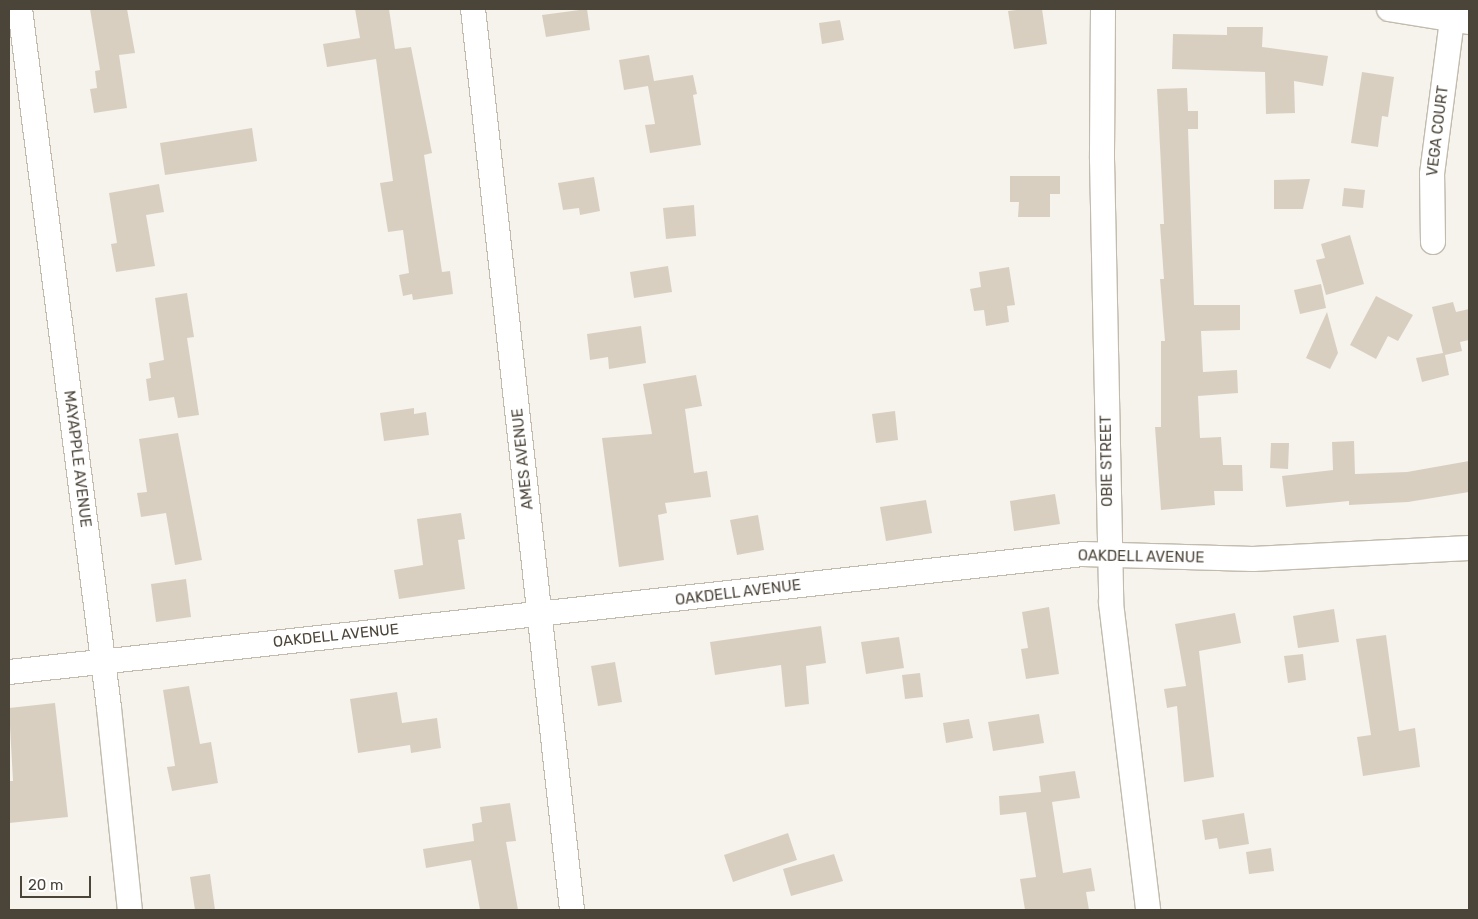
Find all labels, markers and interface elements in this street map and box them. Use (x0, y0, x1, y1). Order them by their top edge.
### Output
street label: VEGA COURT (1423, 84, 1453, 178)
street label: MAYAPPLE AVENUE (60, 389, 94, 529)
street label: AMES AVENUE (509, 407, 537, 511)
street label: OBIE STREET (1097, 415, 1117, 507)
street label: OAKDELL AVENUE (1077, 547, 1205, 567)
street label: OAKDELL AVENUE (674, 576, 802, 610)
street label: OAKDELL AVENUE (272, 620, 400, 652)
scale bar (22, 866, 94, 898)
text: 20 m (28, 876, 63, 894)

